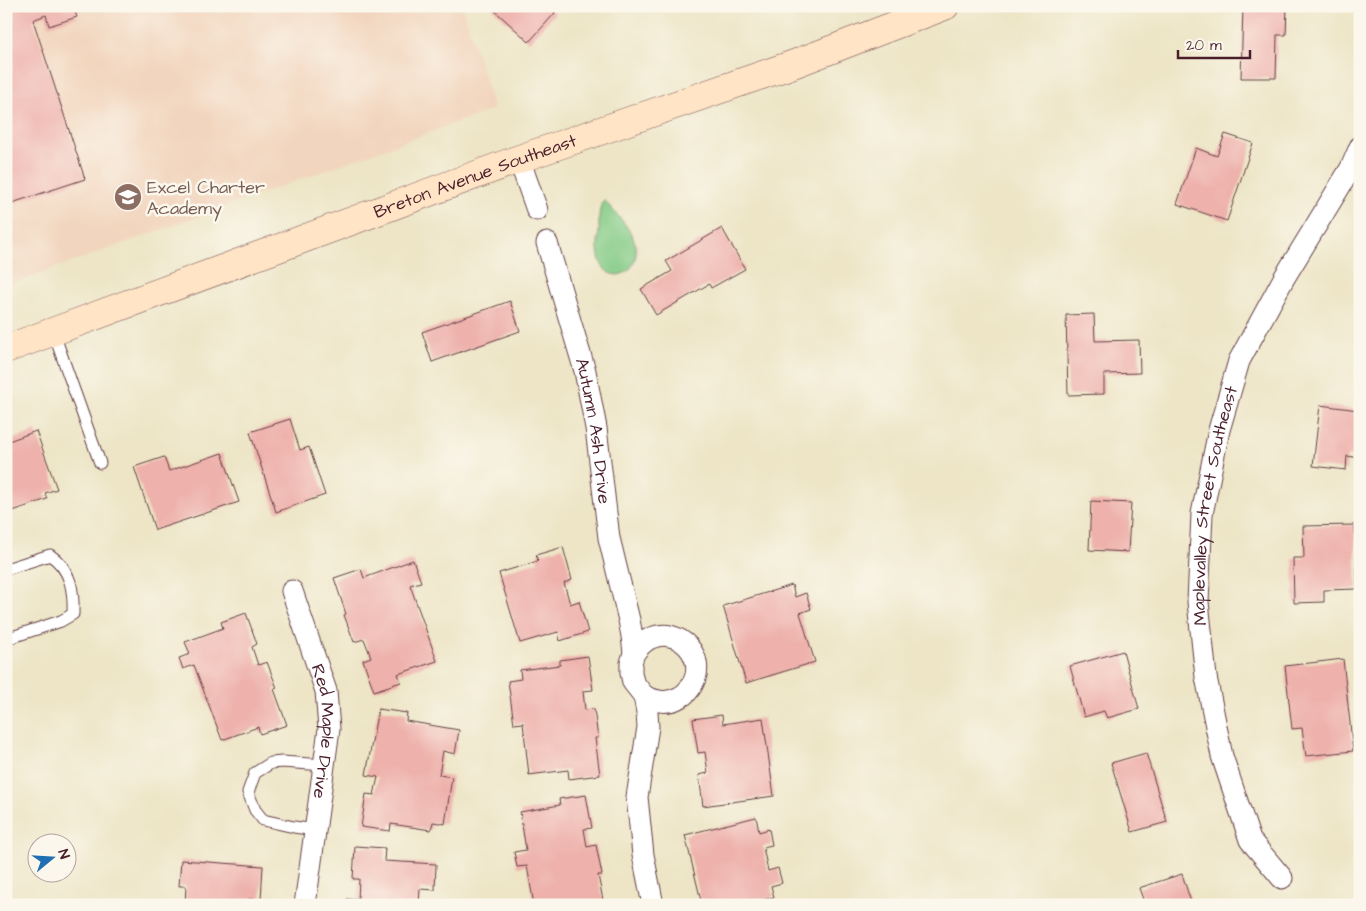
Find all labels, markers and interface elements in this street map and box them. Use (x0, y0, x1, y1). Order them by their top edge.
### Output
scale bar (1178, 28, 1251, 60)
text: 20 m (1186, 35, 1222, 56)
street label: Breton Avenue Southeast (370, 127, 580, 224)
place label: Excel Charter Academy (147, 175, 265, 222)
school or university icon: Excel Charter Academy (113, 182, 143, 212)
street label: Autumn Ash Drive (569, 355, 617, 505)
street label: Maplevalley Street Southeast (1186, 382, 1244, 627)
street label: Red Maple Drive (305, 661, 342, 801)
north arrow (28, 834, 78, 884)
text: N (53, 847, 74, 862)

